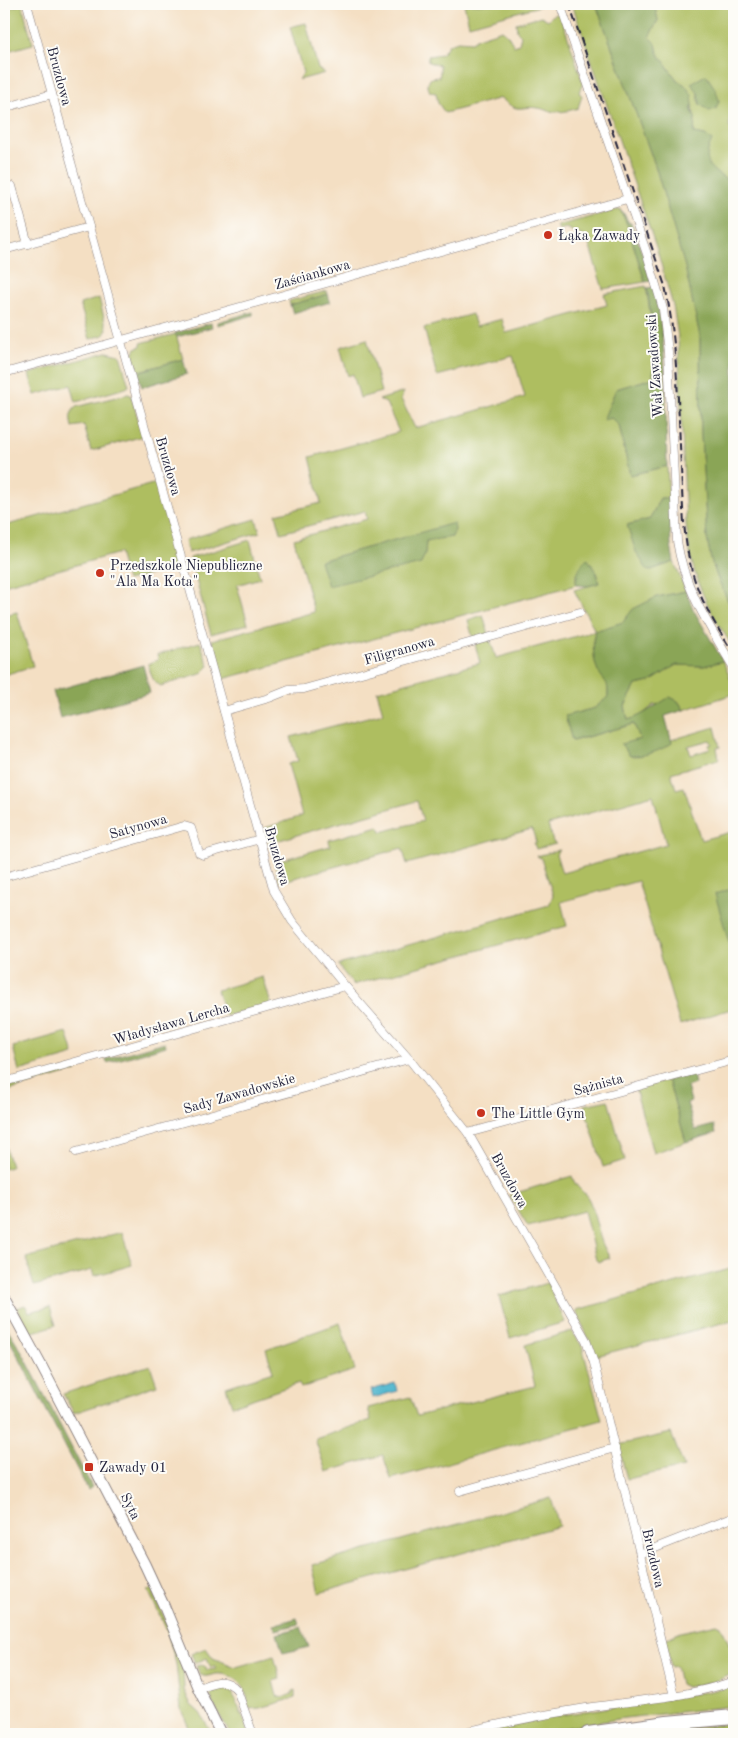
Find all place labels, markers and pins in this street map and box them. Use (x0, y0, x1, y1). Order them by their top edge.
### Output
marker: Łąka Zawady (542, 229, 554, 241)
place label: Łąka Zawady (558, 229, 641, 243)
place label: Przedszkole Niepubliczne "Ala Ma Kota" (110, 559, 263, 589)
marker: Przedszkole Niepubliczne "Ala Ma Kota" (94, 567, 106, 579)
marker: The Little Gym (475, 1107, 487, 1119)
place label: The Little Gym (491, 1107, 585, 1121)
marker: Zawady 01 (83, 1461, 95, 1473)
place label: Zawady 01 (99, 1461, 167, 1475)

